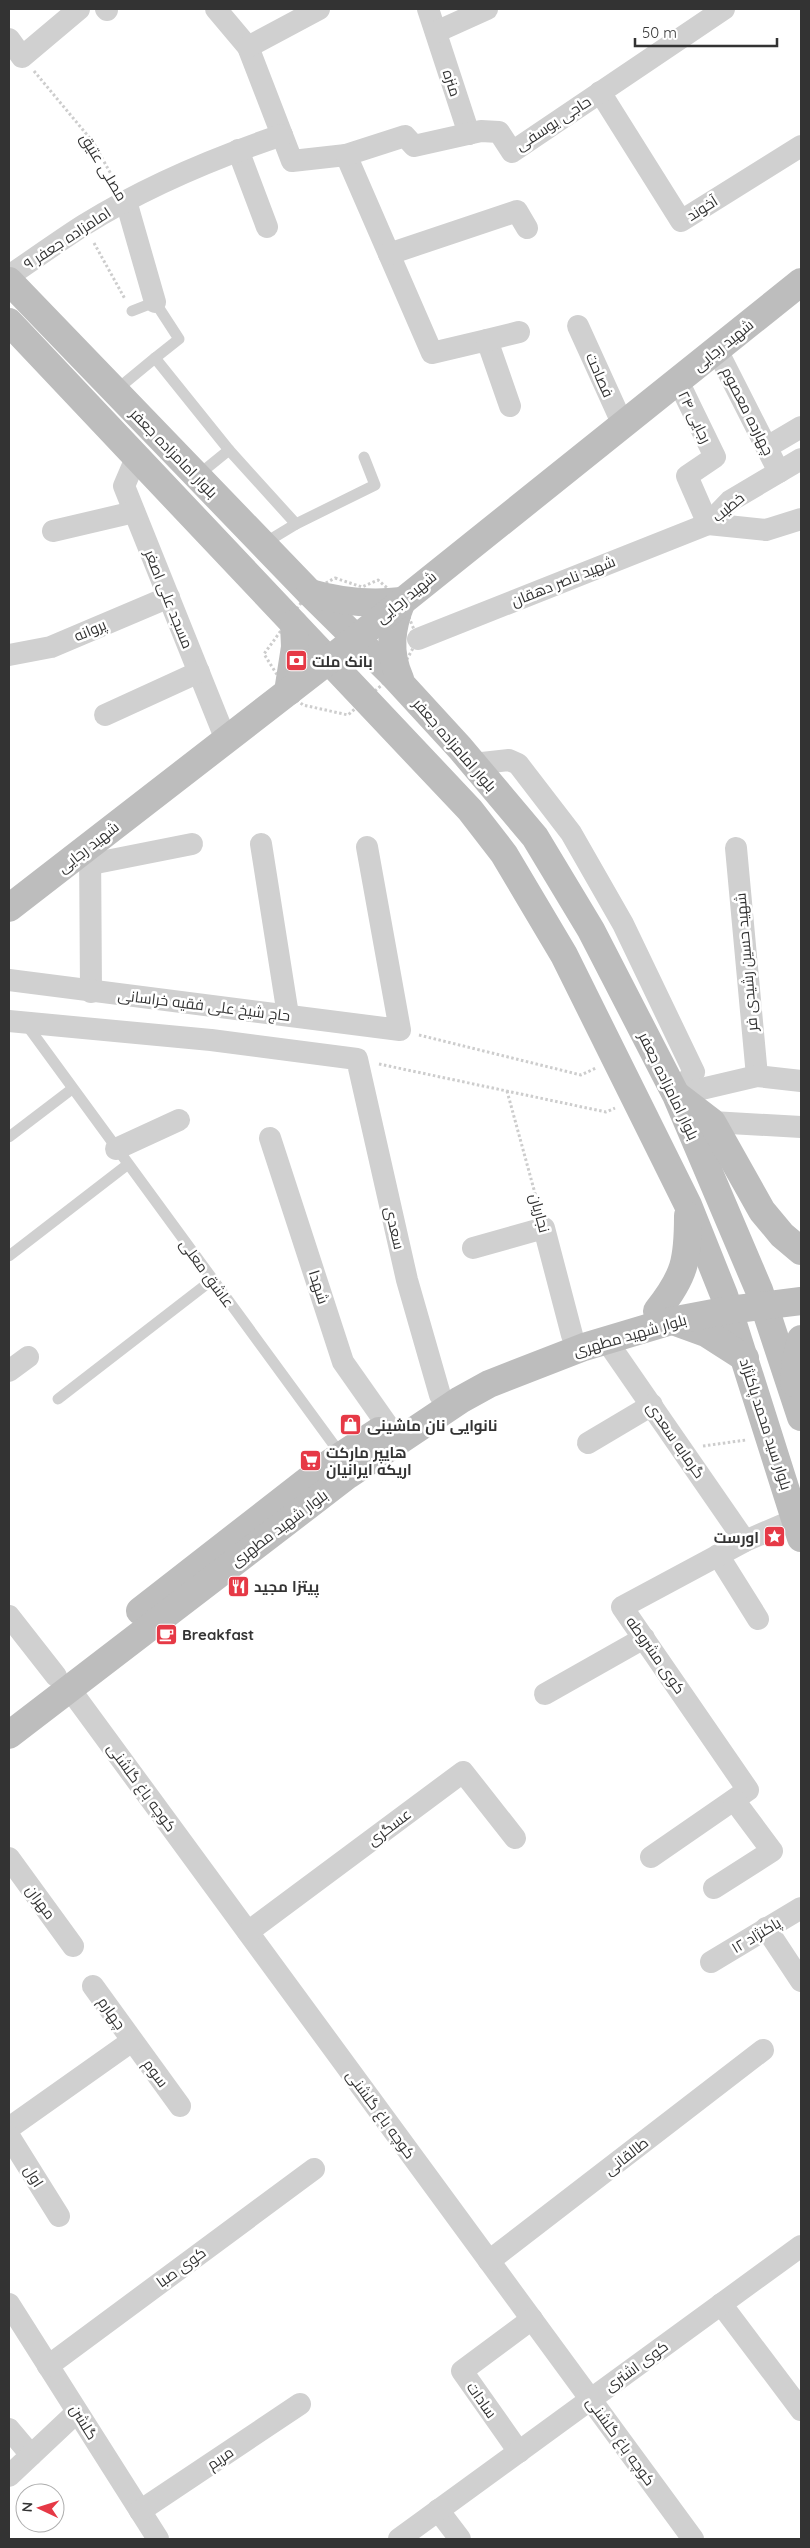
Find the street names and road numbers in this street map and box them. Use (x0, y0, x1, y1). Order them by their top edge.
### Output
street label: منزه (439, 67, 465, 99)
street label: حاجی یوسفی (512, 92, 595, 155)
street label: مصلی عتیق (76, 130, 132, 205)
street label: آخوند (683, 191, 721, 225)
street label: امامزاده جعفر ۹ (20, 203, 114, 273)
street label: شهید رجایی (689, 315, 758, 376)
street label: فصاحت (582, 350, 618, 400)
street label: چهارده معصوم (717, 364, 778, 459)
street label: رجایی ۲۴ (673, 388, 716, 447)
street label: بلوار امامزاده جعفر (126, 403, 222, 502)
street label: خطیب (708, 488, 748, 526)
street label: مسجد علی اصغر (139, 546, 197, 652)
street label: شهید ناصر دهقان (508, 551, 618, 611)
street label: شهید رجایی (372, 567, 441, 628)
street label: پروانه (71, 615, 109, 646)
street label: بلوار امامزاده جعفر (409, 694, 501, 796)
street label: شهید رجایی (53, 817, 123, 878)
street label: شهید حسین رشیدی فر (730, 892, 763, 1033)
street label: حاج شیخ علی فقیه خراسانی (116, 985, 291, 1027)
street label: بلوار امامزاده جعفر (634, 1028, 703, 1143)
street label: نجاریان (525, 1191, 554, 1235)
street label: سعدی (380, 1205, 409, 1252)
street label: عاشق معلی (175, 1235, 238, 1312)
street label: شهدا (304, 1268, 333, 1307)
street label: بلوار شهید مطهری (571, 1310, 689, 1361)
street label: بلوار سید محمد پاکنژاد (735, 1356, 796, 1492)
street label: گرمابه سعدی (642, 1398, 709, 1482)
street label: بلوار شهید مطهری (227, 1485, 332, 1572)
street label: کوی مشروطه (621, 1613, 690, 1698)
street label: کوچه باغ گلشنی (102, 1739, 181, 1836)
street label: عسگری (363, 1804, 415, 1851)
street label: مهران (21, 1881, 60, 1924)
street label: پاکنژاد ۱۲ (728, 1913, 785, 1958)
street label: چهارم (93, 1993, 130, 2034)
street label: سوم (139, 2055, 173, 2091)
street label: کوچه باغ گلشنی (341, 2066, 420, 2163)
street label: طالقانی (600, 2133, 653, 2180)
street label: اول (20, 2162, 48, 2190)
street label: کوی صبا (152, 2243, 210, 2292)
street label: کوی اشتری (600, 2336, 672, 2396)
street label: سادات (463, 2378, 501, 2422)
street label: کوچه باغ گلشنی (581, 2393, 660, 2490)
street label: گلشن (65, 2401, 102, 2444)
street label: مریم (203, 2442, 237, 2475)

